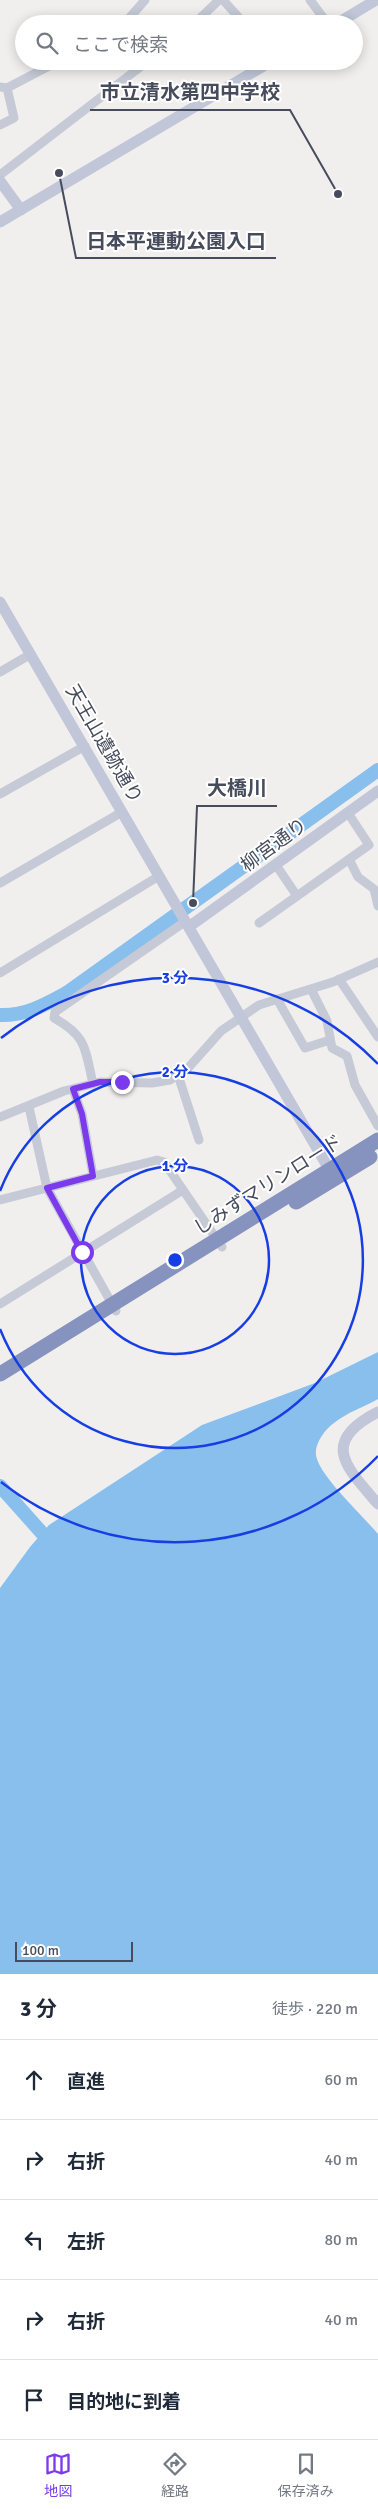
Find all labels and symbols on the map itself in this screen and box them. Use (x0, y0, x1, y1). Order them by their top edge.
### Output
callout: 市立清水第四中学校 (90, 75, 290, 110)
text: 市立清水第四中学校 (100, 80, 280, 105)
callout: 日本平運動公園入口 (76, 223, 276, 258)
text: 日本平運動公園入口 (86, 229, 266, 254)
street label: 天王山遺跡通り (60, 680, 148, 808)
callout: 大橋川 (197, 771, 277, 806)
text: 大橋川 (207, 776, 267, 801)
street label: 柳宮通り (236, 813, 312, 877)
text: 3 分 (162, 969, 188, 987)
text: 2 分 (162, 1063, 188, 1081)
route end (111, 1071, 134, 1094)
street label: しみずマリンロード (189, 1130, 347, 1240)
text: 1 分 (162, 1157, 188, 1175)
route start (71, 1241, 94, 1264)
centre of rings (166, 1251, 184, 1269)
scale bar (15, 1939, 132, 1962)

